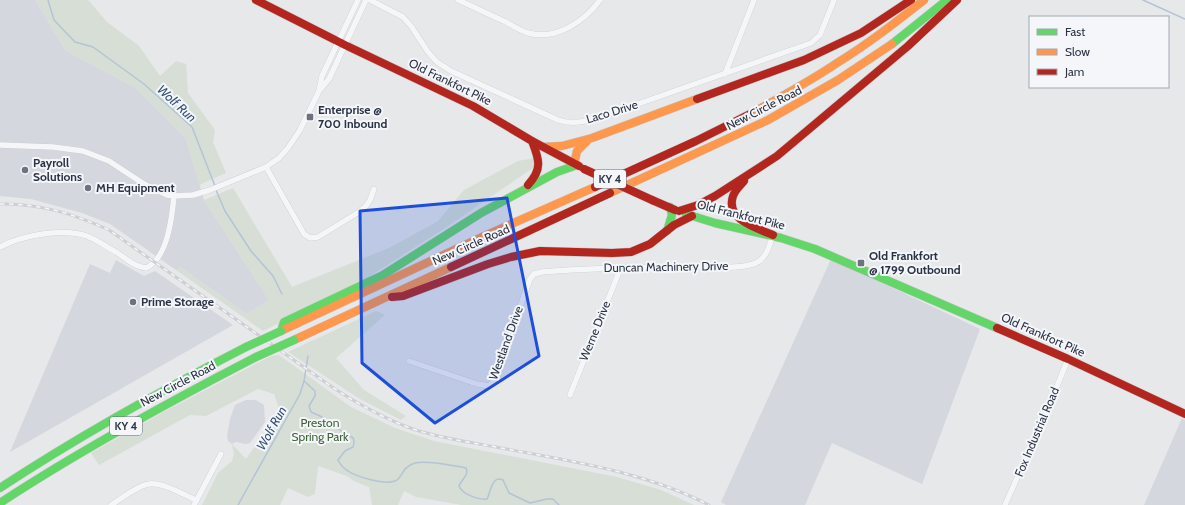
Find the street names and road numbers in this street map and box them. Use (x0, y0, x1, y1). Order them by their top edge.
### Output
street label: Old Frankfort Pike (406, 55, 494, 108)
street label: New Circle Road (723, 82, 804, 133)
street label: Laco Drive (584, 97, 640, 126)
road number: KY 4 (594, 170, 626, 188)
street label: Old Frankfort Pike (696, 196, 787, 233)
street label: New Circle Road (430, 221, 512, 268)
street label: Duncan Machinery Drive (604, 258, 728, 275)
street label: Werne Drive (576, 299, 613, 363)
street label: Westland Drive (485, 304, 526, 382)
street label: Old Frankfort Pike (999, 309, 1087, 360)
street label: New Circle Road (138, 357, 218, 410)
street label: Fox Industrial Road (1011, 385, 1062, 479)
road number: KY 4 (110, 417, 142, 435)

